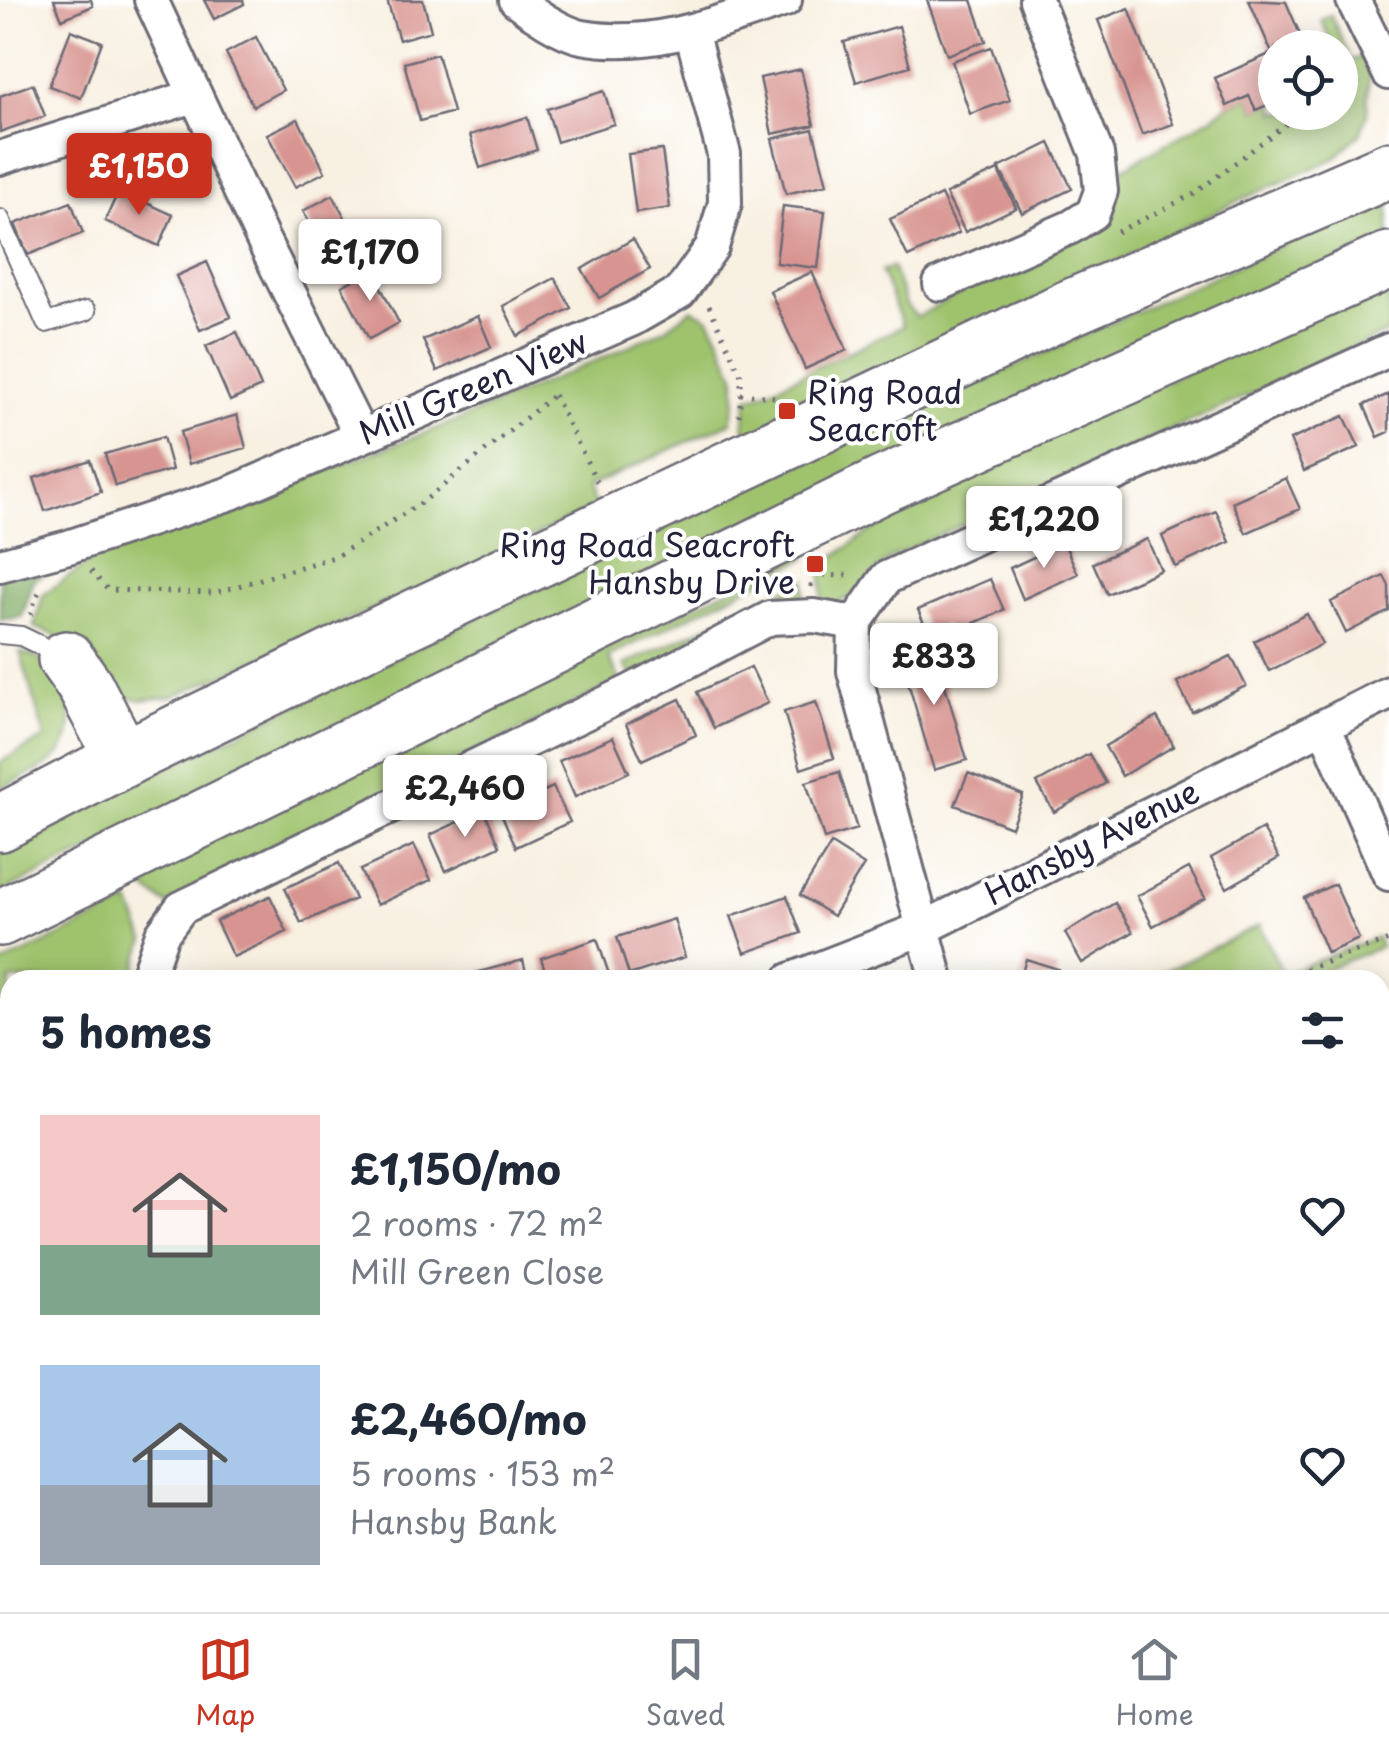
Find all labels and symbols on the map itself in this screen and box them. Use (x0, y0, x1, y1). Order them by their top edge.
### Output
pin: £1,150 (58, 133, 220, 218)
pin: £1,170 (289, 219, 451, 304)
street label: Mill Green View (351, 316, 594, 456)
place label: Ring Road Seacroft (807, 367, 962, 452)
marker: Ring Road Seacroft (776, 400, 798, 422)
pin: £1,220 (963, 486, 1125, 571)
place label: Ring Road Seacroft Hansby Drive (499, 520, 795, 605)
marker: Ring Road Seacroft Hansby Drive (804, 553, 826, 575)
pin: £833 (875, 623, 993, 708)
pin: £2,460 (384, 755, 546, 840)
street label: Hansby Avenue (975, 766, 1207, 916)

